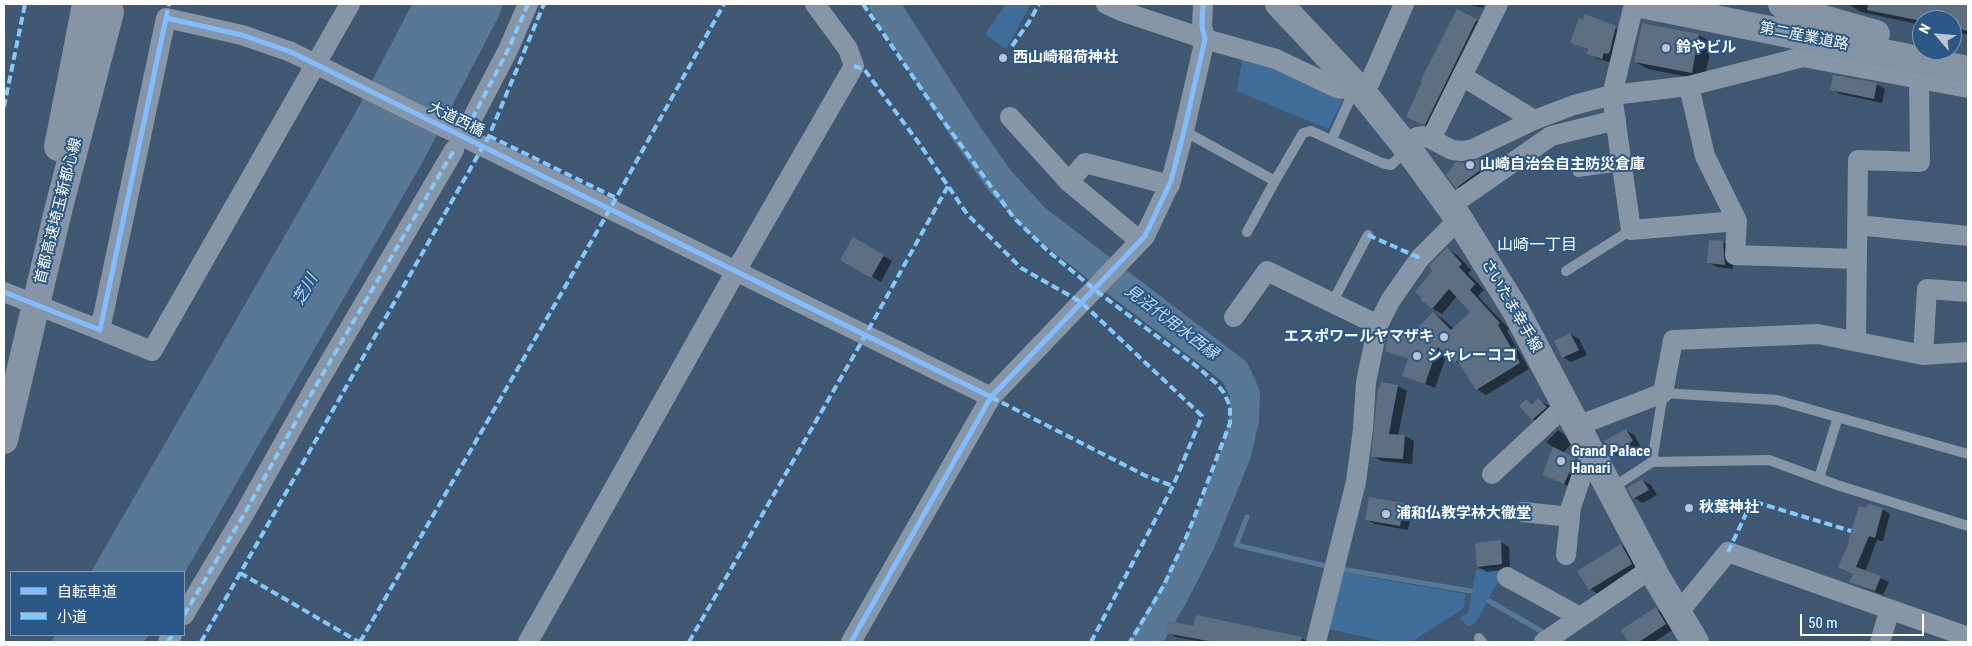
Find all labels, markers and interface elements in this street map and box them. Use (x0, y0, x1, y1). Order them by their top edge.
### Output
north arrow (1912, 10, 1962, 60)
street label: 第二産業道路 (1758, 20, 1850, 54)
text: N (1915, 21, 1934, 36)
place label: 鈴やビル (1676, 39, 1736, 57)
marker: 鈴やビル (1660, 42, 1672, 54)
place label: 西山崎稲荷神社 (1013, 49, 1118, 67)
marker: 西山崎稲荷神社 (997, 52, 1009, 64)
street label: 大道西橋 (425, 99, 487, 141)
street label: 首都高速埼玉新都心線 (32, 136, 86, 286)
place label: 山崎自治会自主防災倉庫 (1480, 156, 1645, 174)
marker: 山崎自治会自主防災倉庫 (1464, 159, 1476, 171)
district label: 山崎一丁目 (1497, 236, 1577, 256)
street label: さいたま幸手線 (1477, 256, 1545, 356)
water label: 芝川 (290, 271, 322, 309)
water label: 見沼代用水西縁 (1120, 282, 1222, 364)
place label: エスポワールヤマザキ (1284, 328, 1434, 346)
marker: エスポワールヤマザキ (1438, 331, 1450, 343)
place label: シャレーココ (1427, 347, 1517, 365)
marker: シャレーココ (1411, 350, 1423, 362)
place label: Grand Palace Hanari (1571, 443, 1650, 478)
marker: Grand Palace Hanari (1555, 455, 1567, 467)
place label: 秋葉神社 (1699, 499, 1759, 517)
marker: 秋葉神社 (1683, 502, 1695, 514)
place label: 浦和仏教学林大徹堂 (1396, 505, 1531, 523)
marker: 浦和仏教学林大徹堂 (1380, 508, 1392, 520)
legend (10, 571, 185, 636)
text: 自転車道 (57, 583, 117, 601)
scale bar (1802, 604, 1926, 636)
text: 小道 (57, 608, 87, 626)
text: 50 m (1808, 614, 1838, 632)

